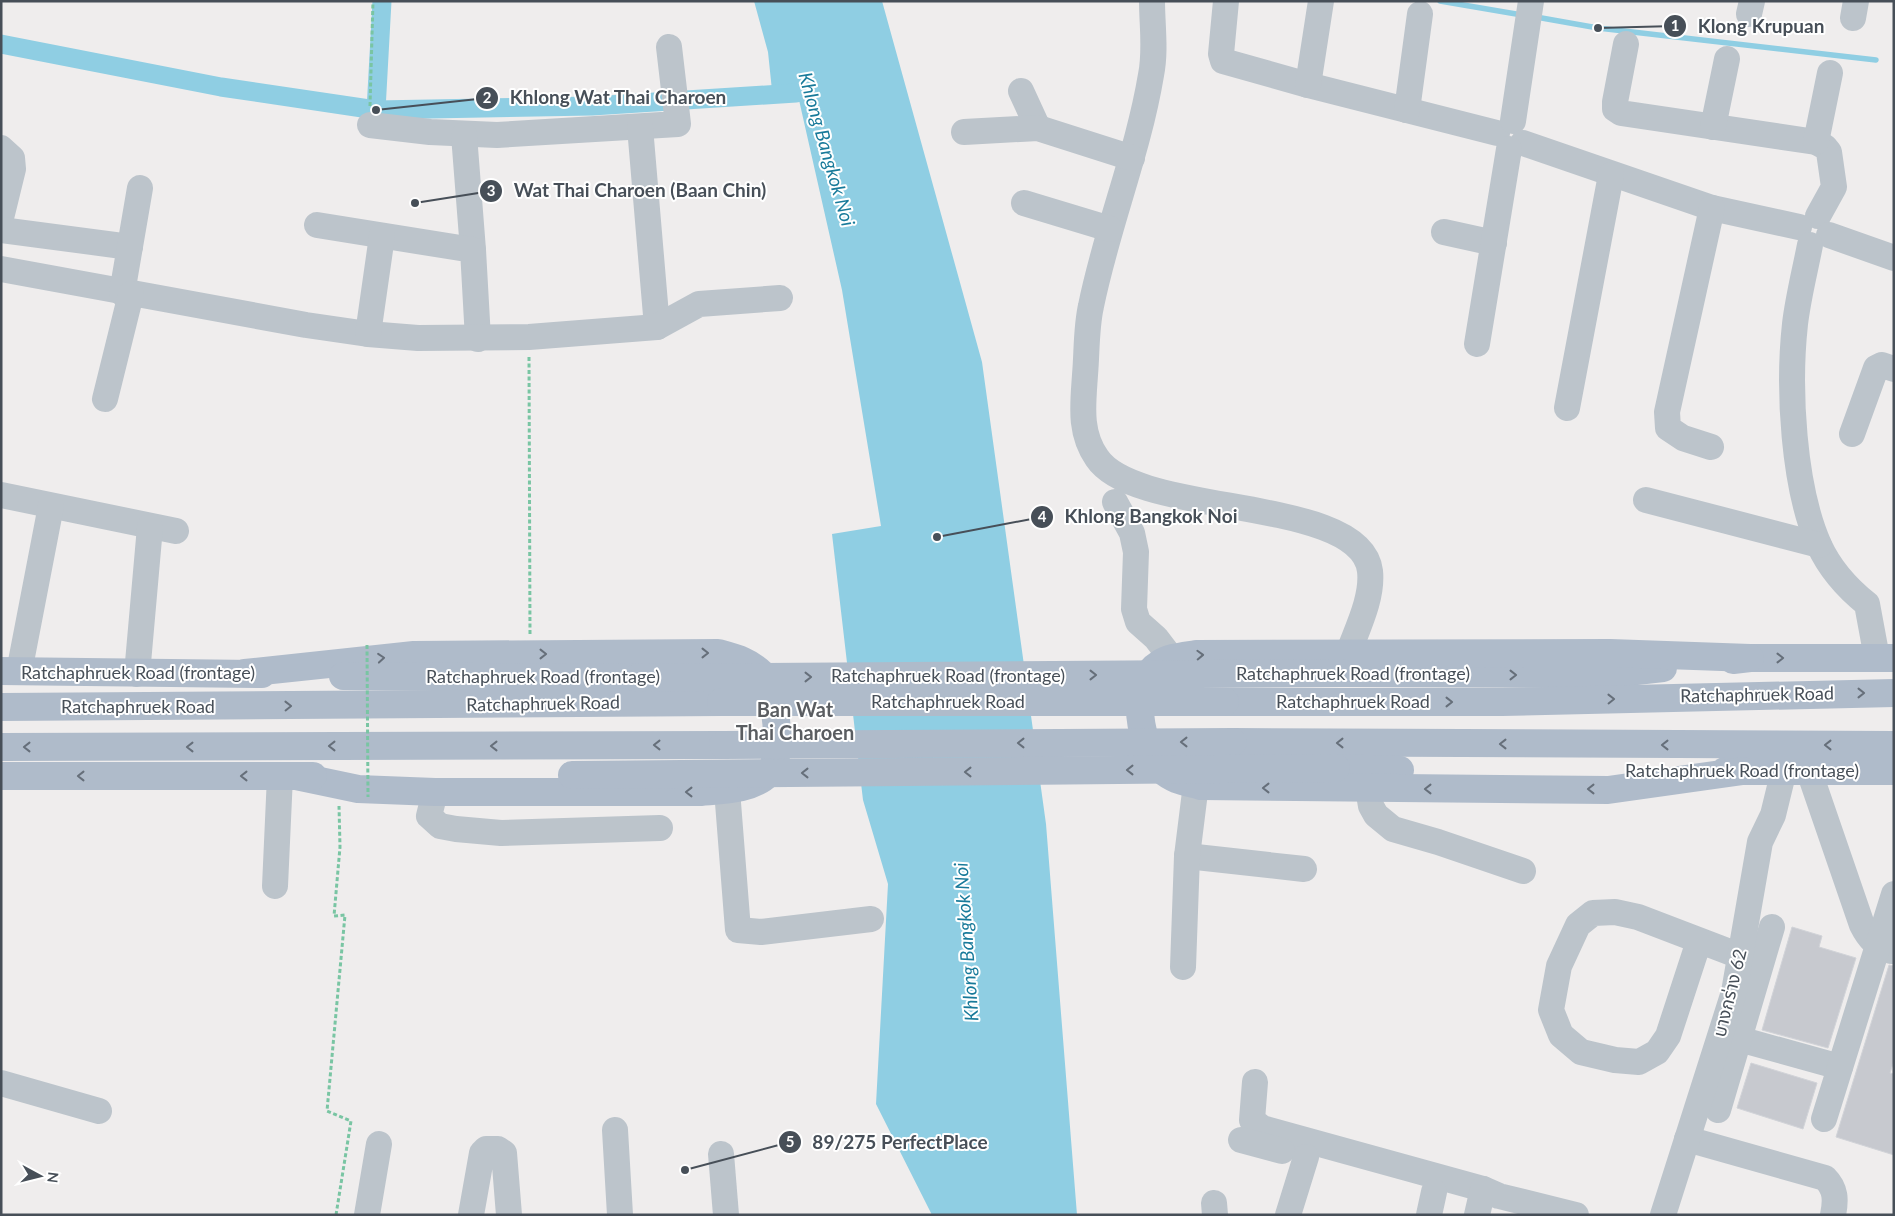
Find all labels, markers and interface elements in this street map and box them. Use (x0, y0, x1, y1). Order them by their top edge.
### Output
callout: Klong Krupuan (1663, 9, 1834, 43)
text: Klong Krupuan (1698, 14, 1824, 37)
text: 1 (1671, 16, 1679, 34)
water label: Khlong Bangkok Noi (794, 69, 861, 229)
callout: Khlong Wat Thai Charoen (474, 81, 737, 115)
text: Khlong Wat Thai Charoen (510, 85, 726, 108)
text: 2 (483, 88, 492, 106)
callout: Wat Thai Charoen (Baan Chin) (479, 174, 777, 208)
text: Wat Thai Charoen (Baan Chin) (514, 178, 766, 201)
text: 3 (487, 181, 495, 199)
callout: Khlong Bangkok Noi (1029, 500, 1247, 534)
text: Khlong Bangkok Noi (1065, 504, 1237, 527)
text: 4 (1038, 507, 1047, 525)
one-way arrow (702, 648, 710, 658)
one-way arrow (540, 649, 547, 659)
one-way arrow (1196, 649, 1204, 660)
one-way arrow (377, 652, 385, 663)
one-way arrow (1776, 653, 1784, 663)
street label: Ratchaphruek Road (frontage) (21, 661, 255, 683)
street label: Ratchaphruek Road (frontage) (1236, 662, 1470, 684)
street label: Ratchaphruek Road (frontage) (831, 664, 1065, 686)
street label: Ratchaphruek Road (frontage) (426, 665, 660, 687)
one-way arrow (1090, 670, 1097, 680)
one-way arrow (1510, 670, 1518, 680)
one-way arrow (804, 672, 812, 682)
street label: Ratchaphruek Road (1680, 682, 1834, 706)
one-way arrow (1858, 688, 1866, 698)
street label: Ratchaphruek Road (871, 690, 1025, 712)
street label: Ratchaphruek Road (1276, 690, 1430, 712)
street label: Ratchaphruek Road (466, 691, 620, 715)
one-way arrow (1608, 693, 1616, 704)
street label: Ratchaphruek Road (61, 695, 215, 717)
district label: Ban Wat Thai Charoen (736, 697, 854, 744)
one-way arrow (1446, 697, 1453, 707)
one-way arrow (284, 701, 292, 711)
one-way arrow (1180, 737, 1188, 747)
one-way arrow (1017, 738, 1025, 748)
one-way arrow (1336, 738, 1344, 748)
one-way arrow (1498, 739, 1506, 749)
one-way arrow (652, 740, 660, 750)
one-way arrow (1661, 740, 1668, 750)
one-way arrow (1823, 740, 1831, 750)
one-way arrow (328, 741, 336, 751)
one-way arrow (490, 741, 498, 751)
one-way arrow (23, 742, 30, 752)
one-way arrow (185, 742, 193, 752)
street label: Ratchaphruek Road (frontage) (1625, 759, 1859, 781)
one-way arrow (1126, 765, 1134, 775)
one-way arrow (963, 767, 971, 777)
one-way arrow (801, 768, 808, 778)
one-way arrow (77, 771, 84, 781)
one-way arrow (239, 771, 247, 781)
one-way arrow (1261, 783, 1269, 793)
one-way arrow (1424, 784, 1432, 794)
one-way arrow (1586, 784, 1594, 795)
one-way arrow (685, 787, 692, 797)
water label: Khlong Bangkok Noi (948, 861, 983, 1022)
street label: บางกร่าง 62 (1707, 946, 1751, 1039)
callout: 89/275 PerfectPlace (778, 1125, 998, 1159)
text: 89/275 PerfectPlace (812, 1130, 988, 1153)
text: 5 (786, 1132, 794, 1150)
north arrow (15, 1151, 65, 1201)
text: N (44, 1171, 62, 1184)

